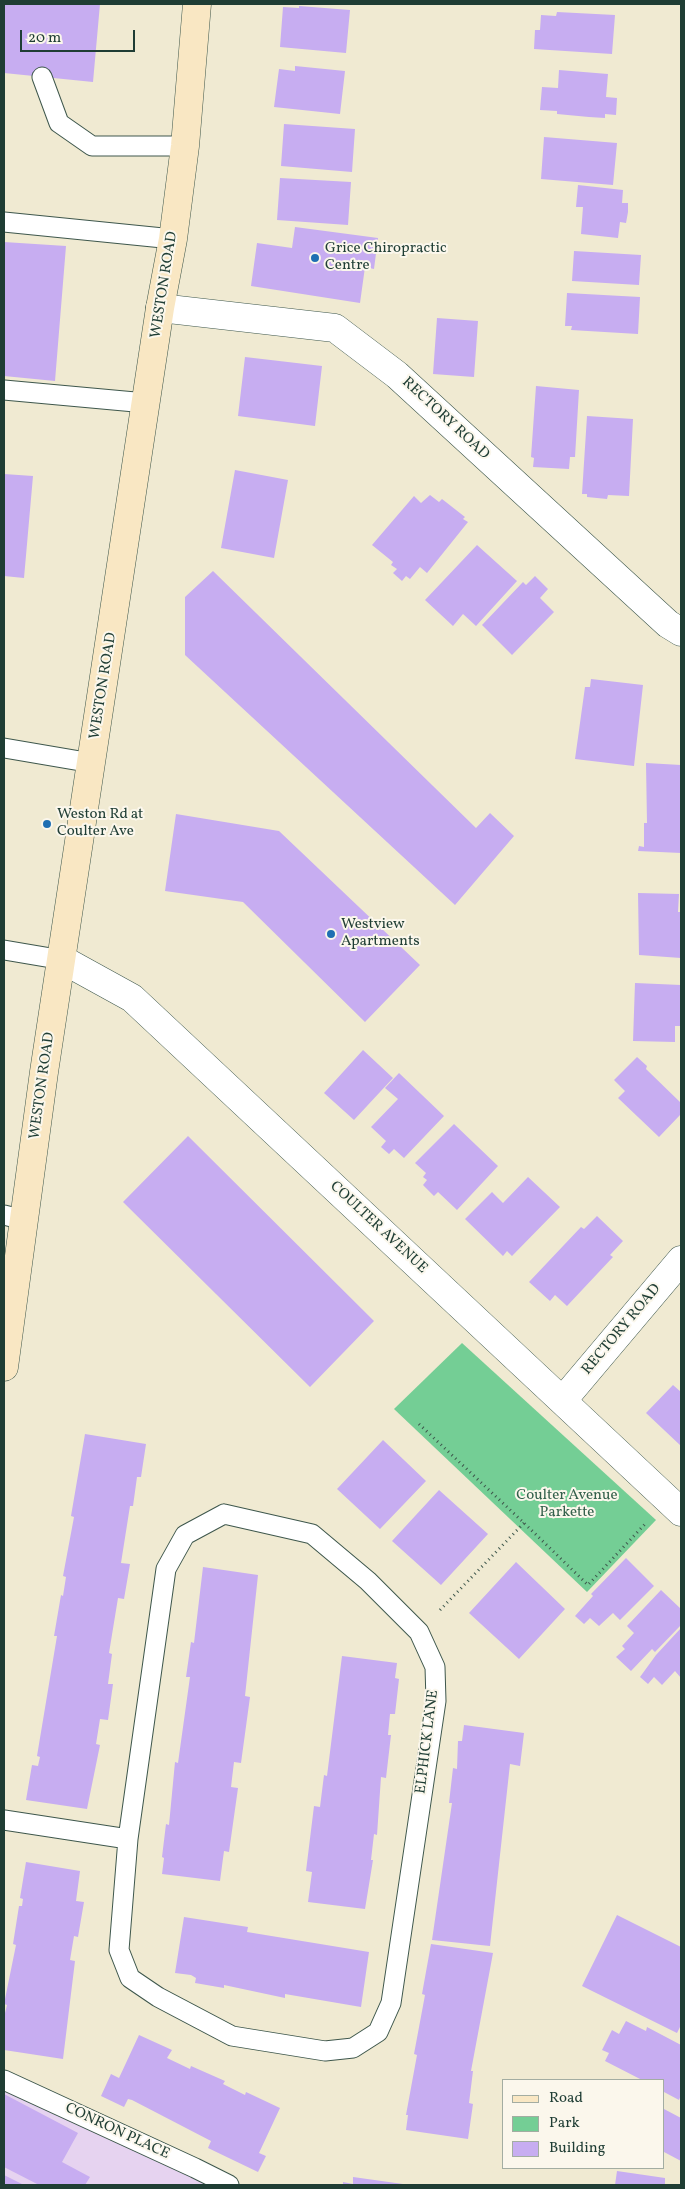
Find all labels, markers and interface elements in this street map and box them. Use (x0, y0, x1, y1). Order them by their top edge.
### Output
scale bar (22, 20, 138, 52)
text: 20 m (28, 28, 61, 49)
street label: WESTON ROAD (148, 230, 182, 340)
place label: Grice Chiropractic Centre (325, 240, 447, 275)
marker: Grice Chiropractic Centre (309, 252, 321, 264)
street label: RECTORY ROAD (398, 374, 492, 464)
street label: WESTON ROAD (87, 631, 121, 741)
place label: Weston Rd at Coulter Ave (57, 806, 143, 841)
marker: Weston Rd at Coulter Ave (41, 818, 53, 830)
place label: Westview Apartments (341, 916, 420, 951)
marker: Westview Apartments (325, 928, 337, 940)
street label: WESTON ROAD (27, 1031, 59, 1141)
street label: COULTER AVENUE (325, 1178, 431, 1278)
street label: RECTORY ROAD (579, 1281, 665, 1379)
park label: Coulter Avenue Parkette (516, 1487, 618, 1522)
street label: ELPHICK LANE (413, 1689, 443, 1795)
legend (502, 2079, 665, 2169)
text: Road (549, 2088, 583, 2109)
street label: CONRON PLACE (62, 2100, 172, 2164)
text: Park (549, 2113, 580, 2134)
text: Building (549, 2138, 605, 2159)

